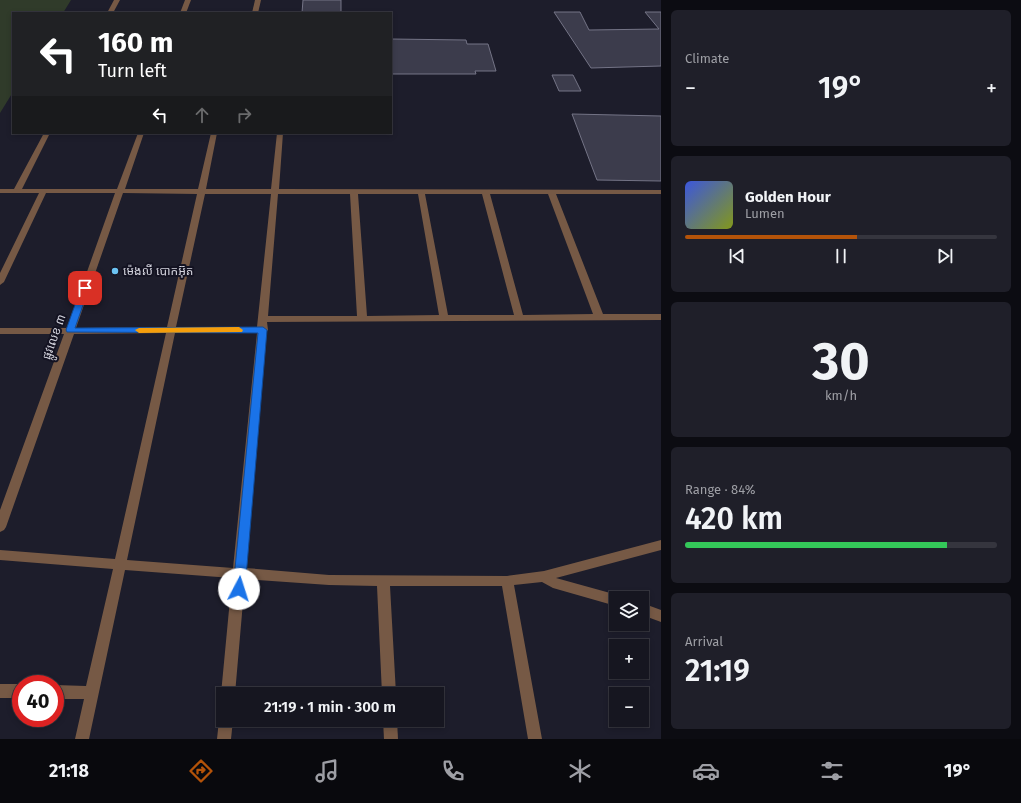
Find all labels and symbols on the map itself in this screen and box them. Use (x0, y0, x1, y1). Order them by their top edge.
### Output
place label: ម៉េងលី បោកអ៊ុត (123, 264, 193, 278)
marker: ម៉េងលី បោកអ៊ុត (110, 266, 120, 276)
pin (68, 271, 102, 305)
street label: ផ្លូវលេខ ៣ (39, 312, 72, 363)
position arrow (218, 568, 260, 610)
speed limit sign: 40 (12, 675, 64, 727)

